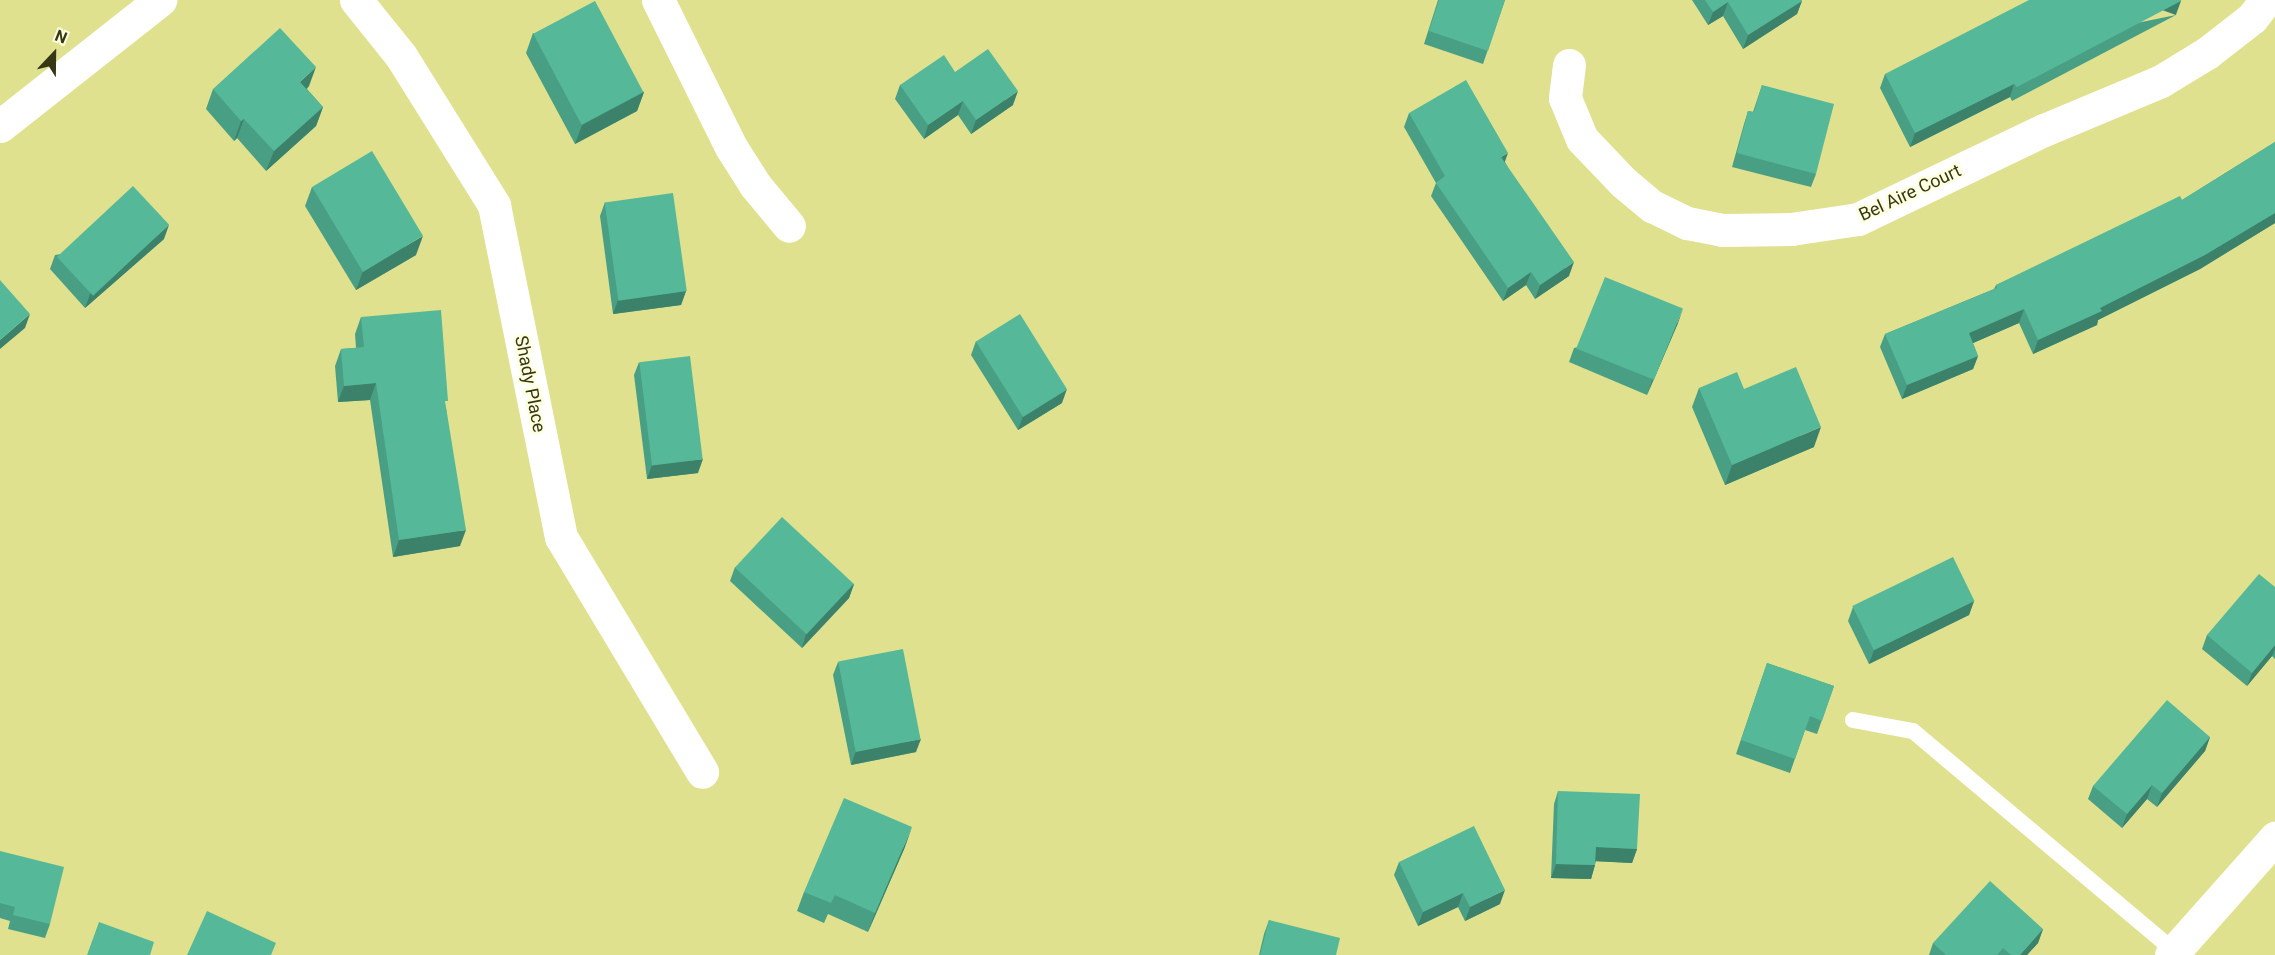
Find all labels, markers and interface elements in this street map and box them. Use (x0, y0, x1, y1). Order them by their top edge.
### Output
north arrow (24, 24, 84, 84)
text: N (52, 26, 70, 48)
street label: Bel Aire Court (1856, 160, 1964, 226)
street label: Shady Place (510, 334, 550, 434)

